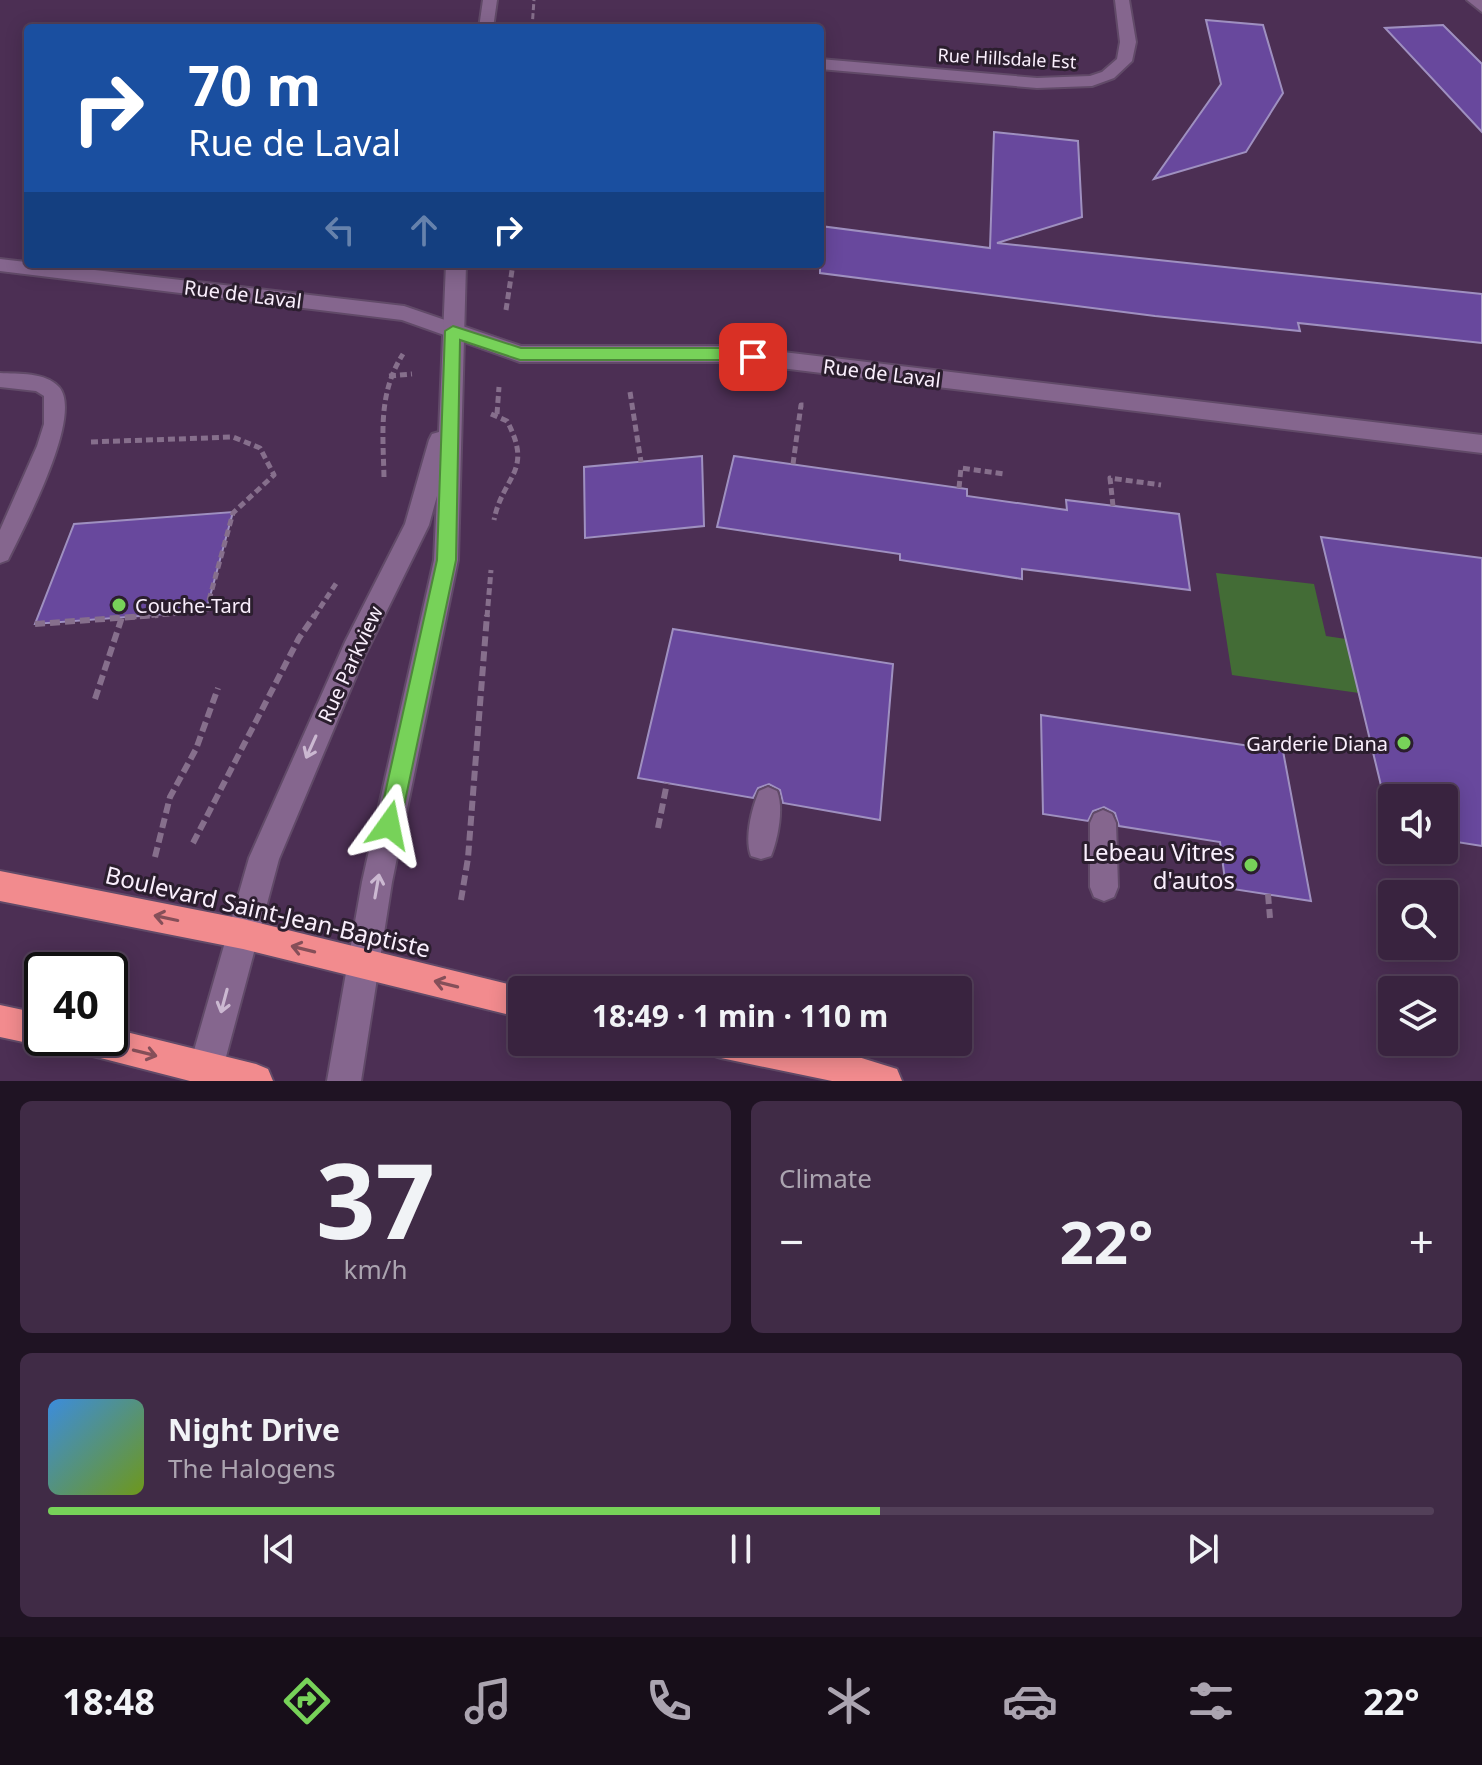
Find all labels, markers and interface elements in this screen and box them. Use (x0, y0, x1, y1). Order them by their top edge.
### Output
street label: Rue Hillsdale Est (937, 42, 1077, 74)
text: 70 m (188, 46, 321, 122)
icon: right (56, 56, 160, 160)
text: Rue de Laval (188, 118, 401, 167)
icon: left (318, 208, 362, 252)
icon: ahead (402, 208, 446, 252)
icon: right (486, 208, 530, 252)
street label: Rue de Laval (183, 273, 303, 315)
pin (719, 323, 787, 391)
icon: arrive (731, 335, 775, 379)
street label: Rue de Laval (822, 352, 942, 394)
place label: Couche-Tard (135, 592, 252, 619)
marker: Couche-Tard (110, 596, 128, 614)
street label: Rue Parkview (311, 601, 389, 727)
place label: Garderie Diana (1246, 730, 1388, 757)
one-way arrow (303, 734, 318, 759)
marker: Garderie Diana (1395, 734, 1413, 752)
position arrow (347, 783, 431, 867)
map controls (1378, 784, 1458, 1056)
button: sound (1378, 784, 1458, 864)
place label: Lebeau Vitres d'autos (1082, 835, 1235, 896)
marker: Lebeau Vitres d'autos (1242, 856, 1260, 874)
street label: Boulevard Saint-Jean-Baptiste (102, 857, 434, 965)
one-way arrow (370, 874, 385, 899)
button: search (1378, 880, 1458, 960)
one-way arrow (154, 910, 180, 925)
one-way arrow (291, 940, 317, 955)
speed limit sign: 40 (24, 952, 128, 1056)
one-way arrow (434, 976, 459, 991)
button: layers (1378, 976, 1458, 1056)
one-way arrow (216, 988, 231, 1014)
text: 18:49 · 1 min · 110 m (592, 995, 888, 1036)
one-way arrow (132, 1046, 158, 1061)
text: 37 (316, 1128, 435, 1269)
text: Climate (779, 1160, 872, 1196)
text: 22° (1059, 1200, 1154, 1282)
text: − (779, 1211, 804, 1271)
text: + (1409, 1211, 1434, 1271)
text: km/h (344, 1251, 407, 1287)
text: Night Drive (168, 1409, 340, 1450)
text: The Halogens (168, 1450, 335, 1486)
icon: previous (257, 1527, 301, 1571)
icon: pause (719, 1527, 763, 1571)
icon: next (1181, 1527, 1225, 1571)
icon: directions (279, 1673, 335, 1729)
icon: music (460, 1673, 516, 1729)
icon: phone (641, 1673, 697, 1729)
icon: climate (821, 1673, 877, 1729)
icon: car (1002, 1673, 1058, 1729)
icon: filters (1183, 1673, 1239, 1729)
text: 18:48 (62, 1677, 155, 1726)
text: 22° (1363, 1677, 1420, 1726)

